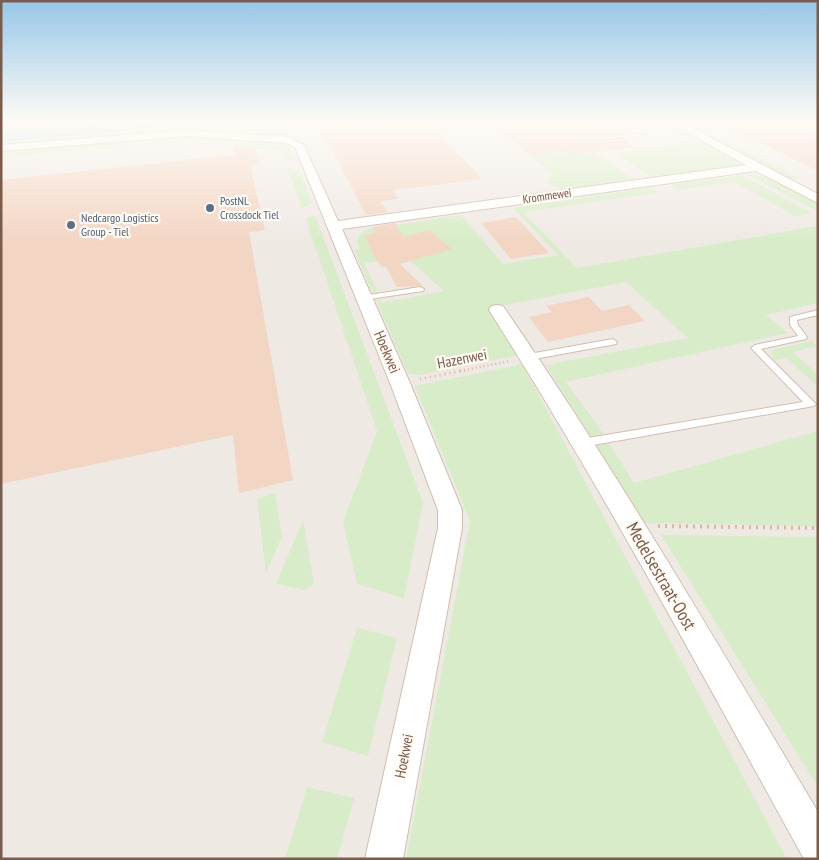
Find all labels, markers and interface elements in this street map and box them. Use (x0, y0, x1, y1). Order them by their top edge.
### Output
street label: Krommewei (522, 185, 572, 206)
place label: PostNL Crossdock Tiel (220, 193, 279, 222)
marker: PostNL Crossdock Tiel (204, 202, 216, 214)
place label: Nedcargo Logistics Group - Tiel (81, 210, 159, 239)
marker: Nedcargo Logistics Group - Tiel (65, 219, 77, 231)
street label: Hoekwei (370, 328, 405, 376)
street label: Hazenwei (435, 344, 488, 373)
street label: Medelsestraat-Oost (621, 518, 702, 634)
street label: Hoekwei (390, 732, 417, 780)

